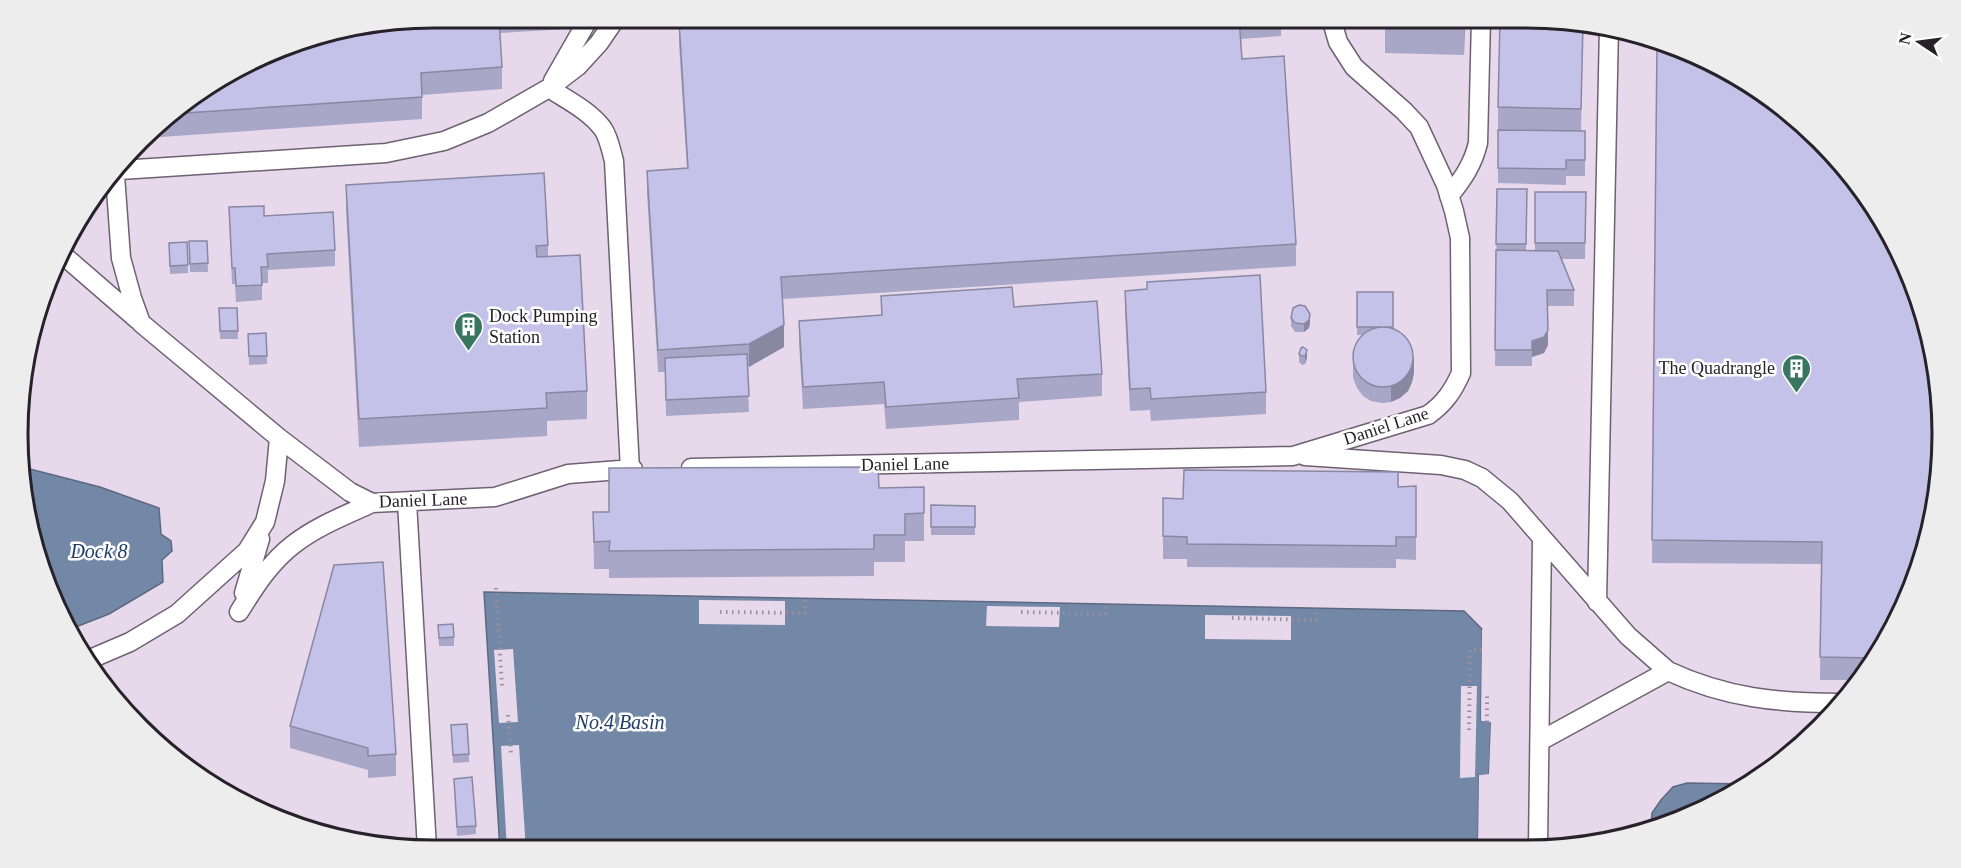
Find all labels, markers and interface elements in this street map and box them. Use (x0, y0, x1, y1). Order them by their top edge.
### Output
north arrow (1889, 12, 1949, 72)
text: N (1895, 31, 1915, 46)
place label: Dock Pumping Station (489, 306, 598, 347)
building icon: Dock Pumping Station (452, 310, 484, 352)
building icon: The Quadrangle (1780, 352, 1812, 394)
place label: The Quadrangle (1659, 358, 1775, 378)
street label: Daniel Lane (1341, 403, 1431, 449)
street label: Daniel Lane (861, 453, 949, 475)
street label: Daniel Lane (378, 488, 468, 512)
water label: Dock 8 (69, 540, 128, 562)
water label: No.4 Basin (575, 711, 664, 733)

